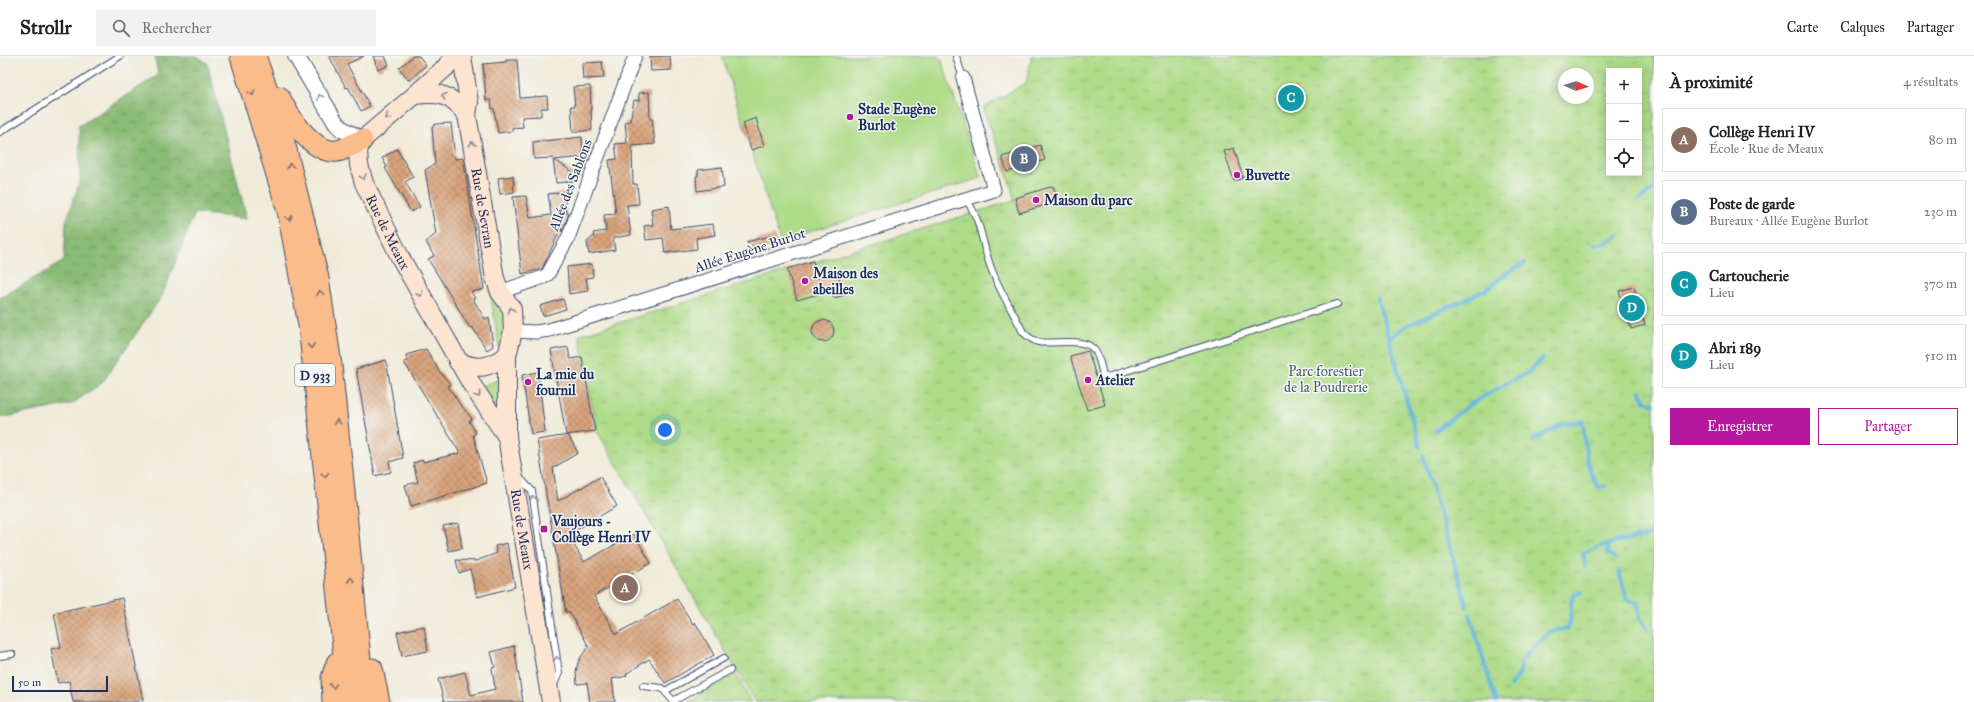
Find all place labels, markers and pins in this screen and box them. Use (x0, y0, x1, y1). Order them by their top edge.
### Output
pin: C (1278, 83, 1304, 113)
place label: Stade Eugène Burlot (858, 101, 936, 134)
marker: Stade Eugène Burlot (845, 112, 855, 122)
pin: B (1011, 144, 1037, 174)
place label: Buvette (1245, 167, 1290, 184)
marker: Buvette (1232, 170, 1242, 180)
place label: Maison du parc (1044, 192, 1133, 210)
marker: Maison du parc (1031, 195, 1041, 205)
place label: Maison des abeilles (813, 265, 878, 298)
marker: Maison des abeilles (800, 276, 810, 286)
pin: D (1619, 293, 1645, 323)
place label: La mie du fournil (535, 366, 595, 399)
place label: Atelier (1095, 372, 1135, 389)
marker: Atelier (1083, 375, 1093, 385)
marker: La mie du fournil (523, 377, 533, 387)
place label: Vaujours - Collège Henri IV (551, 513, 652, 547)
marker: Vaujours - Collège Henri IV (539, 524, 549, 534)
pin: A (612, 573, 638, 603)

